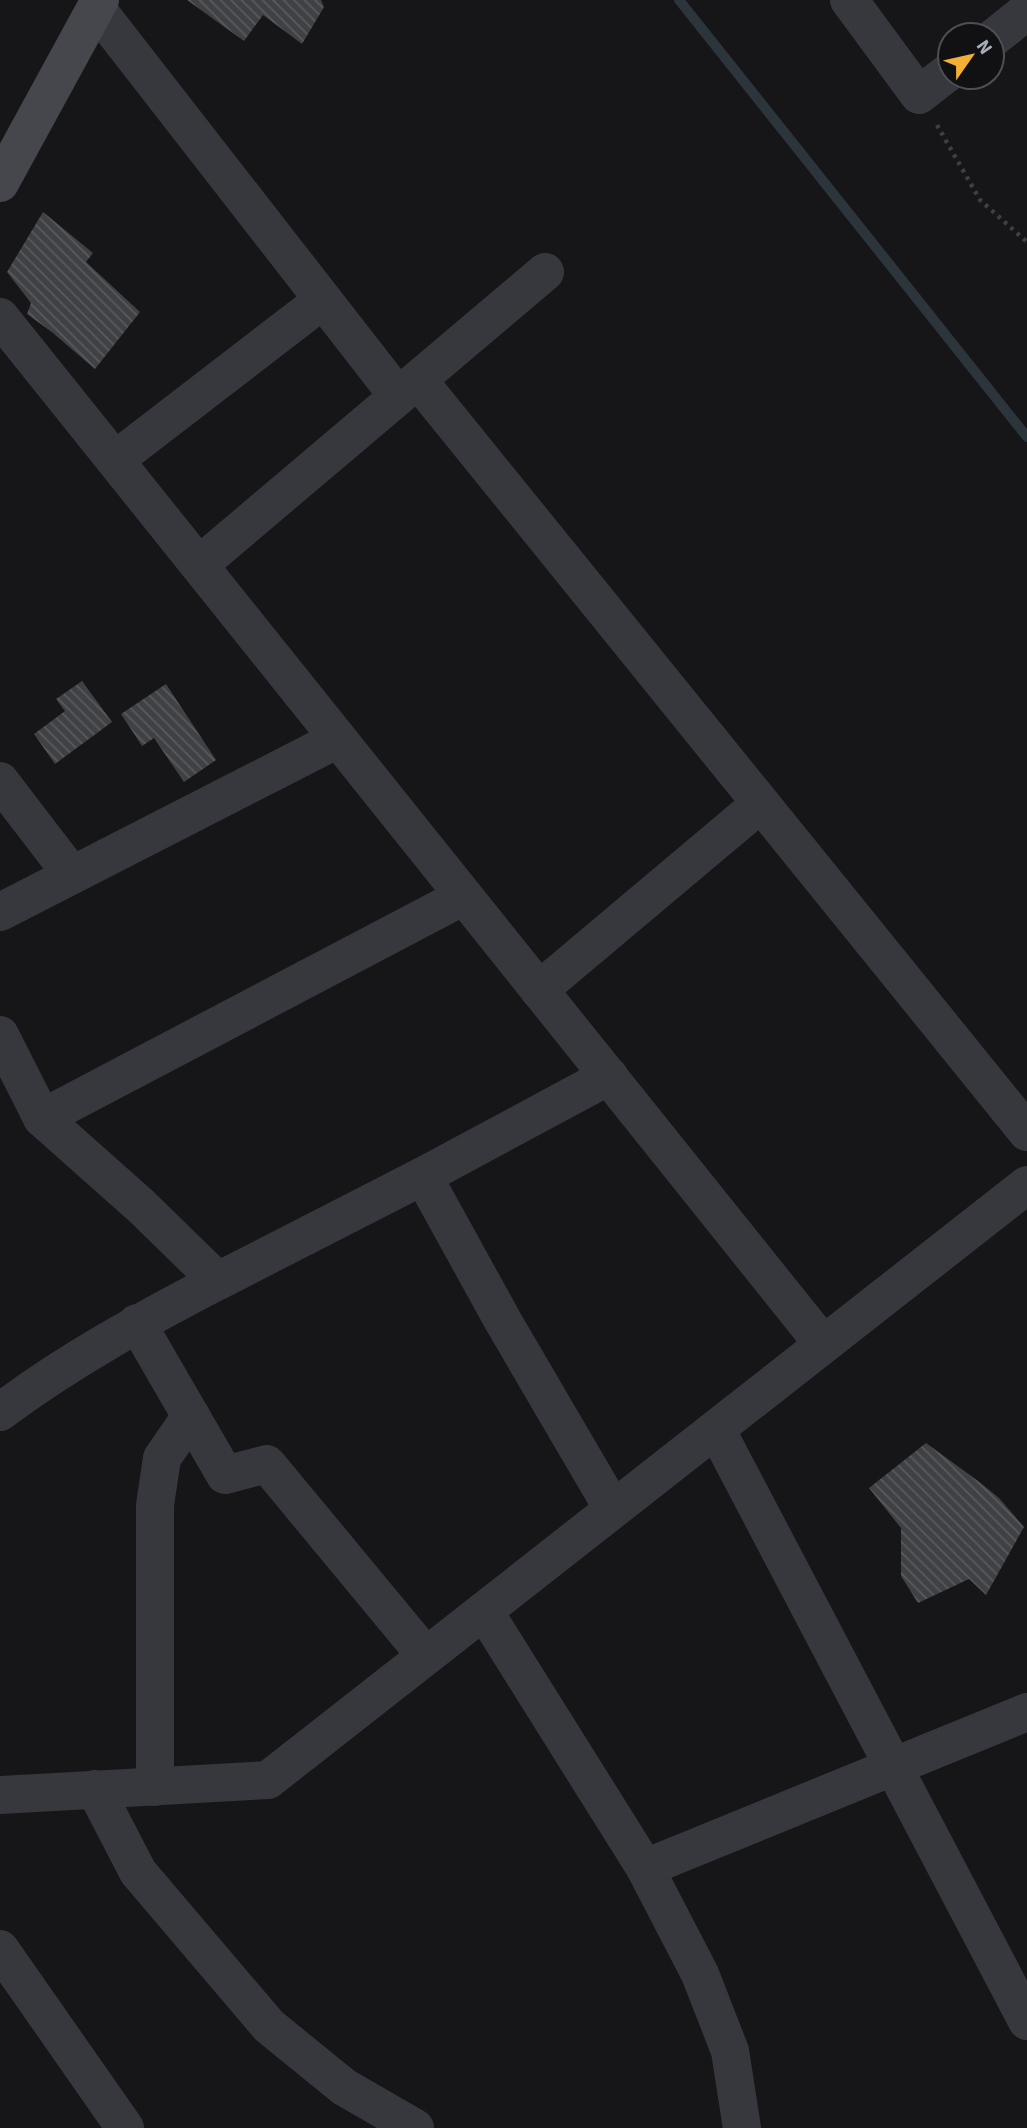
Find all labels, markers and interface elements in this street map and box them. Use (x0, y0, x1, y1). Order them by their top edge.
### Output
north arrow (936, 21, 1006, 91)
text: N (969, 35, 999, 60)

